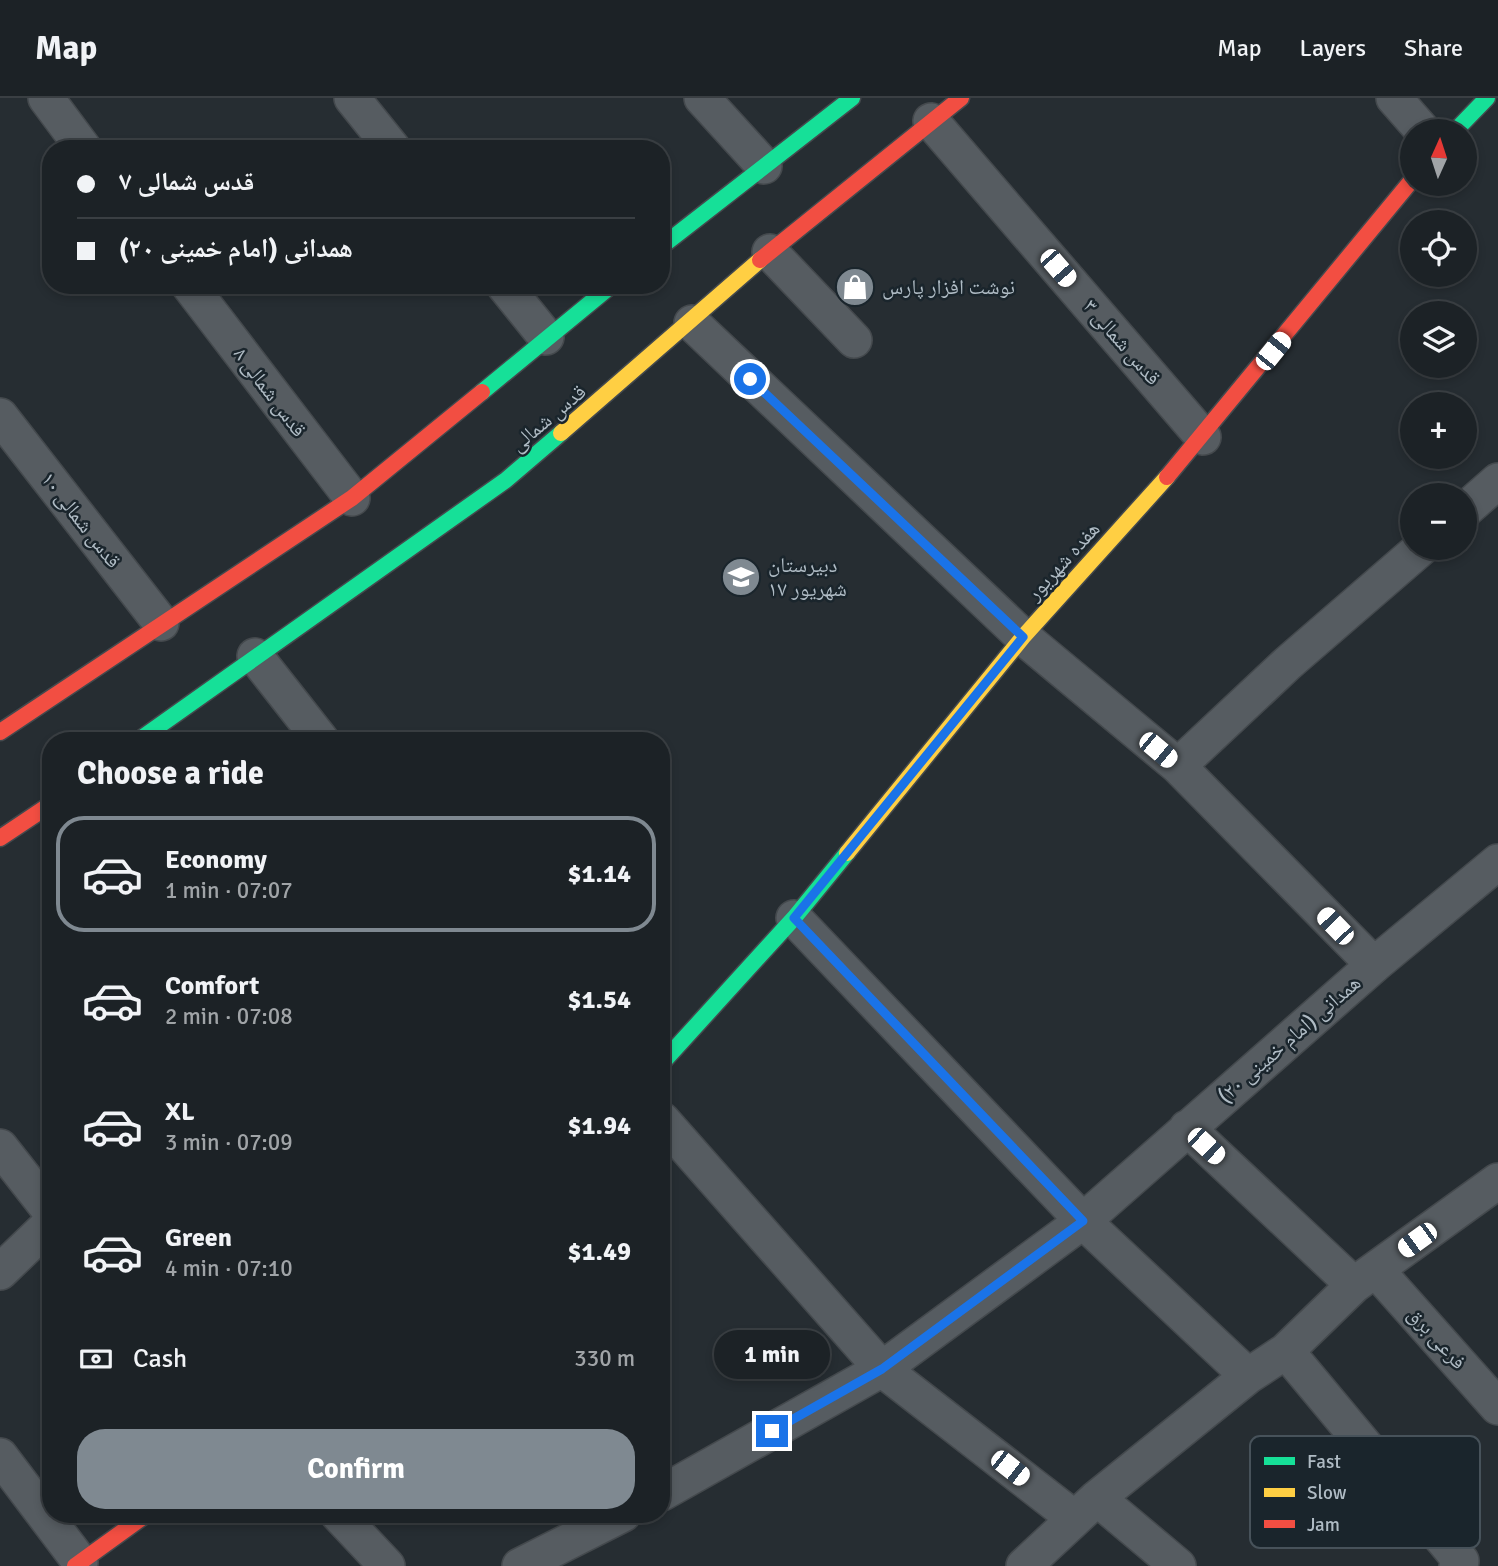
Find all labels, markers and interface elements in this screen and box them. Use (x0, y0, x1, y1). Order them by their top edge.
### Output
text: Map (35, 28, 97, 69)
text: Map (1217, 33, 1262, 63)
text: Layers (1300, 33, 1366, 63)
text: Share (1404, 33, 1463, 63)
north arrow (1400, 119, 1477, 196)
map controls (1400, 119, 1477, 560)
text: ۷ قدس شمالی (119, 166, 254, 198)
button: locate (1400, 210, 1477, 287)
text: همدانی (امام خمینی ۲۰) (119, 233, 353, 265)
car (1037, 245, 1080, 291)
shop icon: نوشت افزار پارس (834, 266, 876, 308)
place label: نوشت افزار پارس (882, 274, 1015, 300)
street label: ۳ قدس شمالی (1078, 294, 1166, 390)
button: layers (1400, 301, 1477, 378)
car (1252, 328, 1295, 374)
street label: قدس شمالی ۸ (228, 342, 312, 442)
route start (734, 363, 766, 395)
street label: قدس شمالی (505, 379, 591, 457)
button: + (1400, 392, 1477, 469)
street label: قدس شمالی ۱۰ (35, 467, 127, 573)
button: − (1400, 483, 1477, 560)
street label: هفده شهریور (1020, 516, 1105, 607)
place label: دبیرستان ۱۷ شهریور (768, 552, 847, 602)
school or university icon: دبیرستان ۱۷ شهریور (720, 556, 762, 598)
car (1136, 728, 1181, 772)
text: Choose a ride (77, 754, 264, 793)
icon: car (81, 843, 144, 906)
text: Economy (165, 844, 267, 876)
text: $1.14 (567, 858, 631, 890)
text: 1 min · 07:07 (165, 876, 293, 905)
car (1313, 904, 1358, 948)
icon: car (81, 969, 144, 1032)
text: Comfort (165, 970, 259, 1002)
street label: همدانی (امام خمینی ۲۰) (1212, 970, 1367, 1109)
text: $1.54 (567, 984, 631, 1016)
text: 2 min · 07:08 (165, 1002, 293, 1031)
icon: car (81, 1095, 144, 1158)
text: XL (165, 1096, 195, 1128)
text: $1.94 (567, 1110, 631, 1142)
car (1184, 1124, 1229, 1168)
text: 3 min · 07:09 (165, 1128, 293, 1157)
car (1394, 1219, 1441, 1261)
icon: car (81, 1221, 144, 1284)
text: Green (165, 1222, 232, 1254)
text: $1.49 (567, 1236, 631, 1268)
text: 4 min · 07:10 (165, 1254, 293, 1283)
street label: فرعی برق (1402, 1302, 1472, 1374)
callout: 1 min (714, 1330, 830, 1378)
icon: cash (77, 1340, 115, 1378)
text: 1 min (744, 1340, 800, 1369)
text: Cash (133, 1343, 187, 1375)
text: 330 m (574, 1344, 635, 1373)
route end (756, 1415, 788, 1447)
button: Confirm (77, 1429, 635, 1509)
legend (1250, 1436, 1480, 1548)
car (987, 1447, 1034, 1489)
text: Fast (1307, 1450, 1341, 1474)
text: Slow (1307, 1481, 1347, 1505)
text: Jam (1307, 1513, 1340, 1537)

